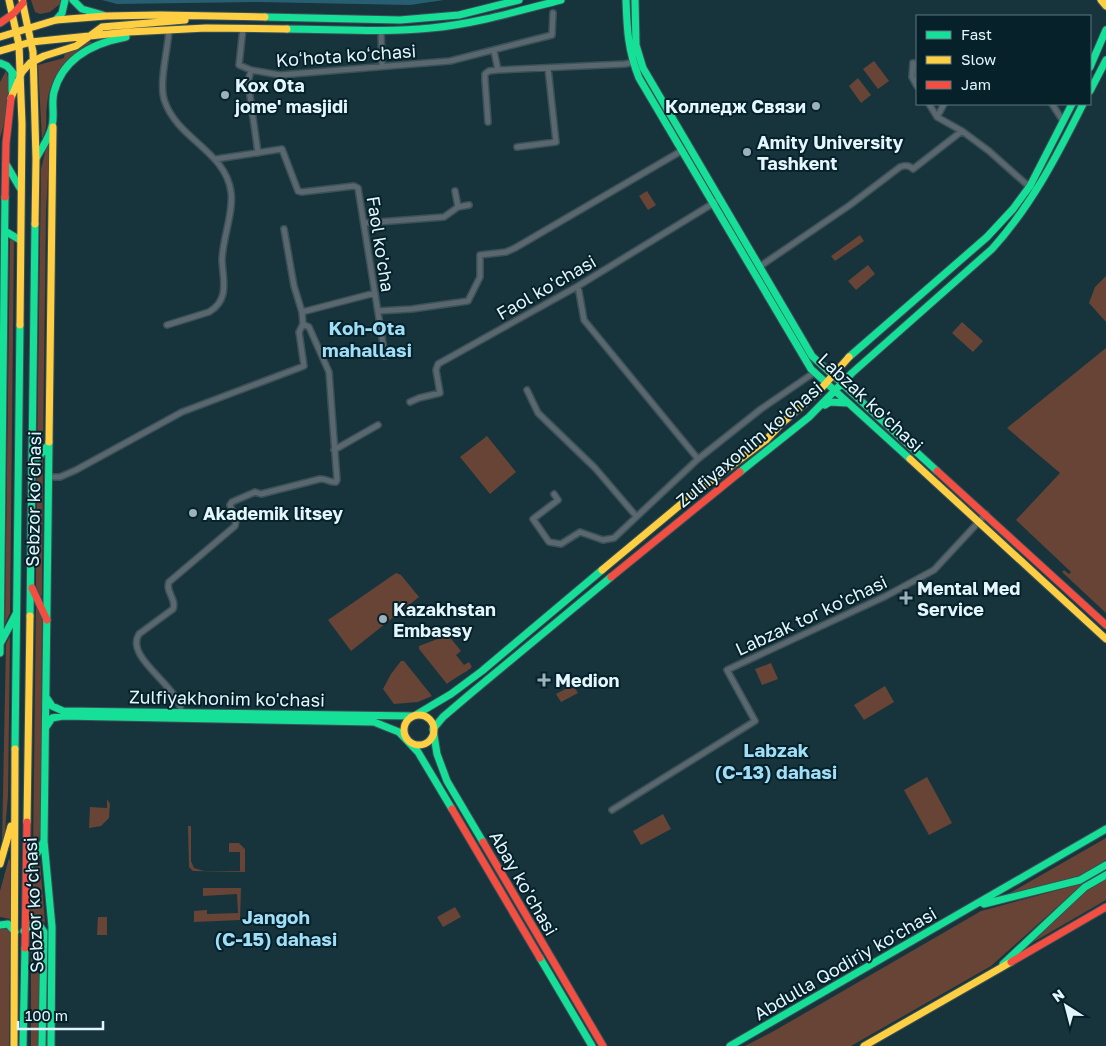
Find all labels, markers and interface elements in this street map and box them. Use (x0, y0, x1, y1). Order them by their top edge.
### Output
legend (916, 15, 1091, 105)
text: Fast (961, 25, 992, 43)
street label: Koʻhota koʻchasi (275, 39, 417, 71)
text: Slow (961, 50, 996, 68)
place label: Kox Ota jome' masjidi (234, 74, 348, 117)
text: Jam (961, 75, 991, 93)
marker: Kox Ota jome' masjidi (219, 89, 231, 101)
place label: Колледж Связи (665, 95, 806, 117)
marker: Колледж Связи (810, 100, 822, 112)
place label: Amity University Tashkent (757, 131, 904, 174)
marker: Amity University Tashkent (741, 146, 753, 158)
street label: Faol ko'cha (363, 194, 399, 294)
street label: Faol ko'chasi (492, 250, 600, 324)
district label: Koh-Ota mahallasi (322, 316, 412, 361)
street label: Labzak ko'chasi (814, 348, 928, 456)
street label: Zulfiyaxonim ko'chasi (671, 376, 827, 512)
street label: Sebzor ko‘chasi (21, 431, 45, 567)
place label: Akademik litsey (203, 502, 343, 524)
marker: Akademik litsey (187, 507, 199, 519)
street label: Labzak tor ko'chasi (732, 570, 890, 660)
place label: Mental Med Service (917, 577, 1020, 620)
marker: Mental Med Service (899, 591, 913, 605)
place label: Kazakhstan Embassy (393, 598, 496, 641)
marker: Kazakhstan Embassy (377, 613, 389, 625)
place label: Medion (555, 669, 619, 691)
marker: Medion (537, 673, 551, 687)
street label: Zulfiyakhonim ko'chasi (129, 685, 325, 711)
district label: Labzak (C-13) dahasi (715, 738, 837, 783)
street label: Abay ko'chasi (485, 827, 563, 939)
street label: Sebzor ko‘chasi (18, 837, 48, 973)
street label: Abdulla Qodiriy ko'chasi (750, 902, 940, 1024)
district label: Jangoh (C-15) dahasi (215, 905, 337, 950)
north arrow (1041, 981, 1091, 1031)
text: N (1049, 985, 1067, 1005)
scale bar (18, 998, 102, 1030)
text: 100 m (25, 1006, 68, 1024)

